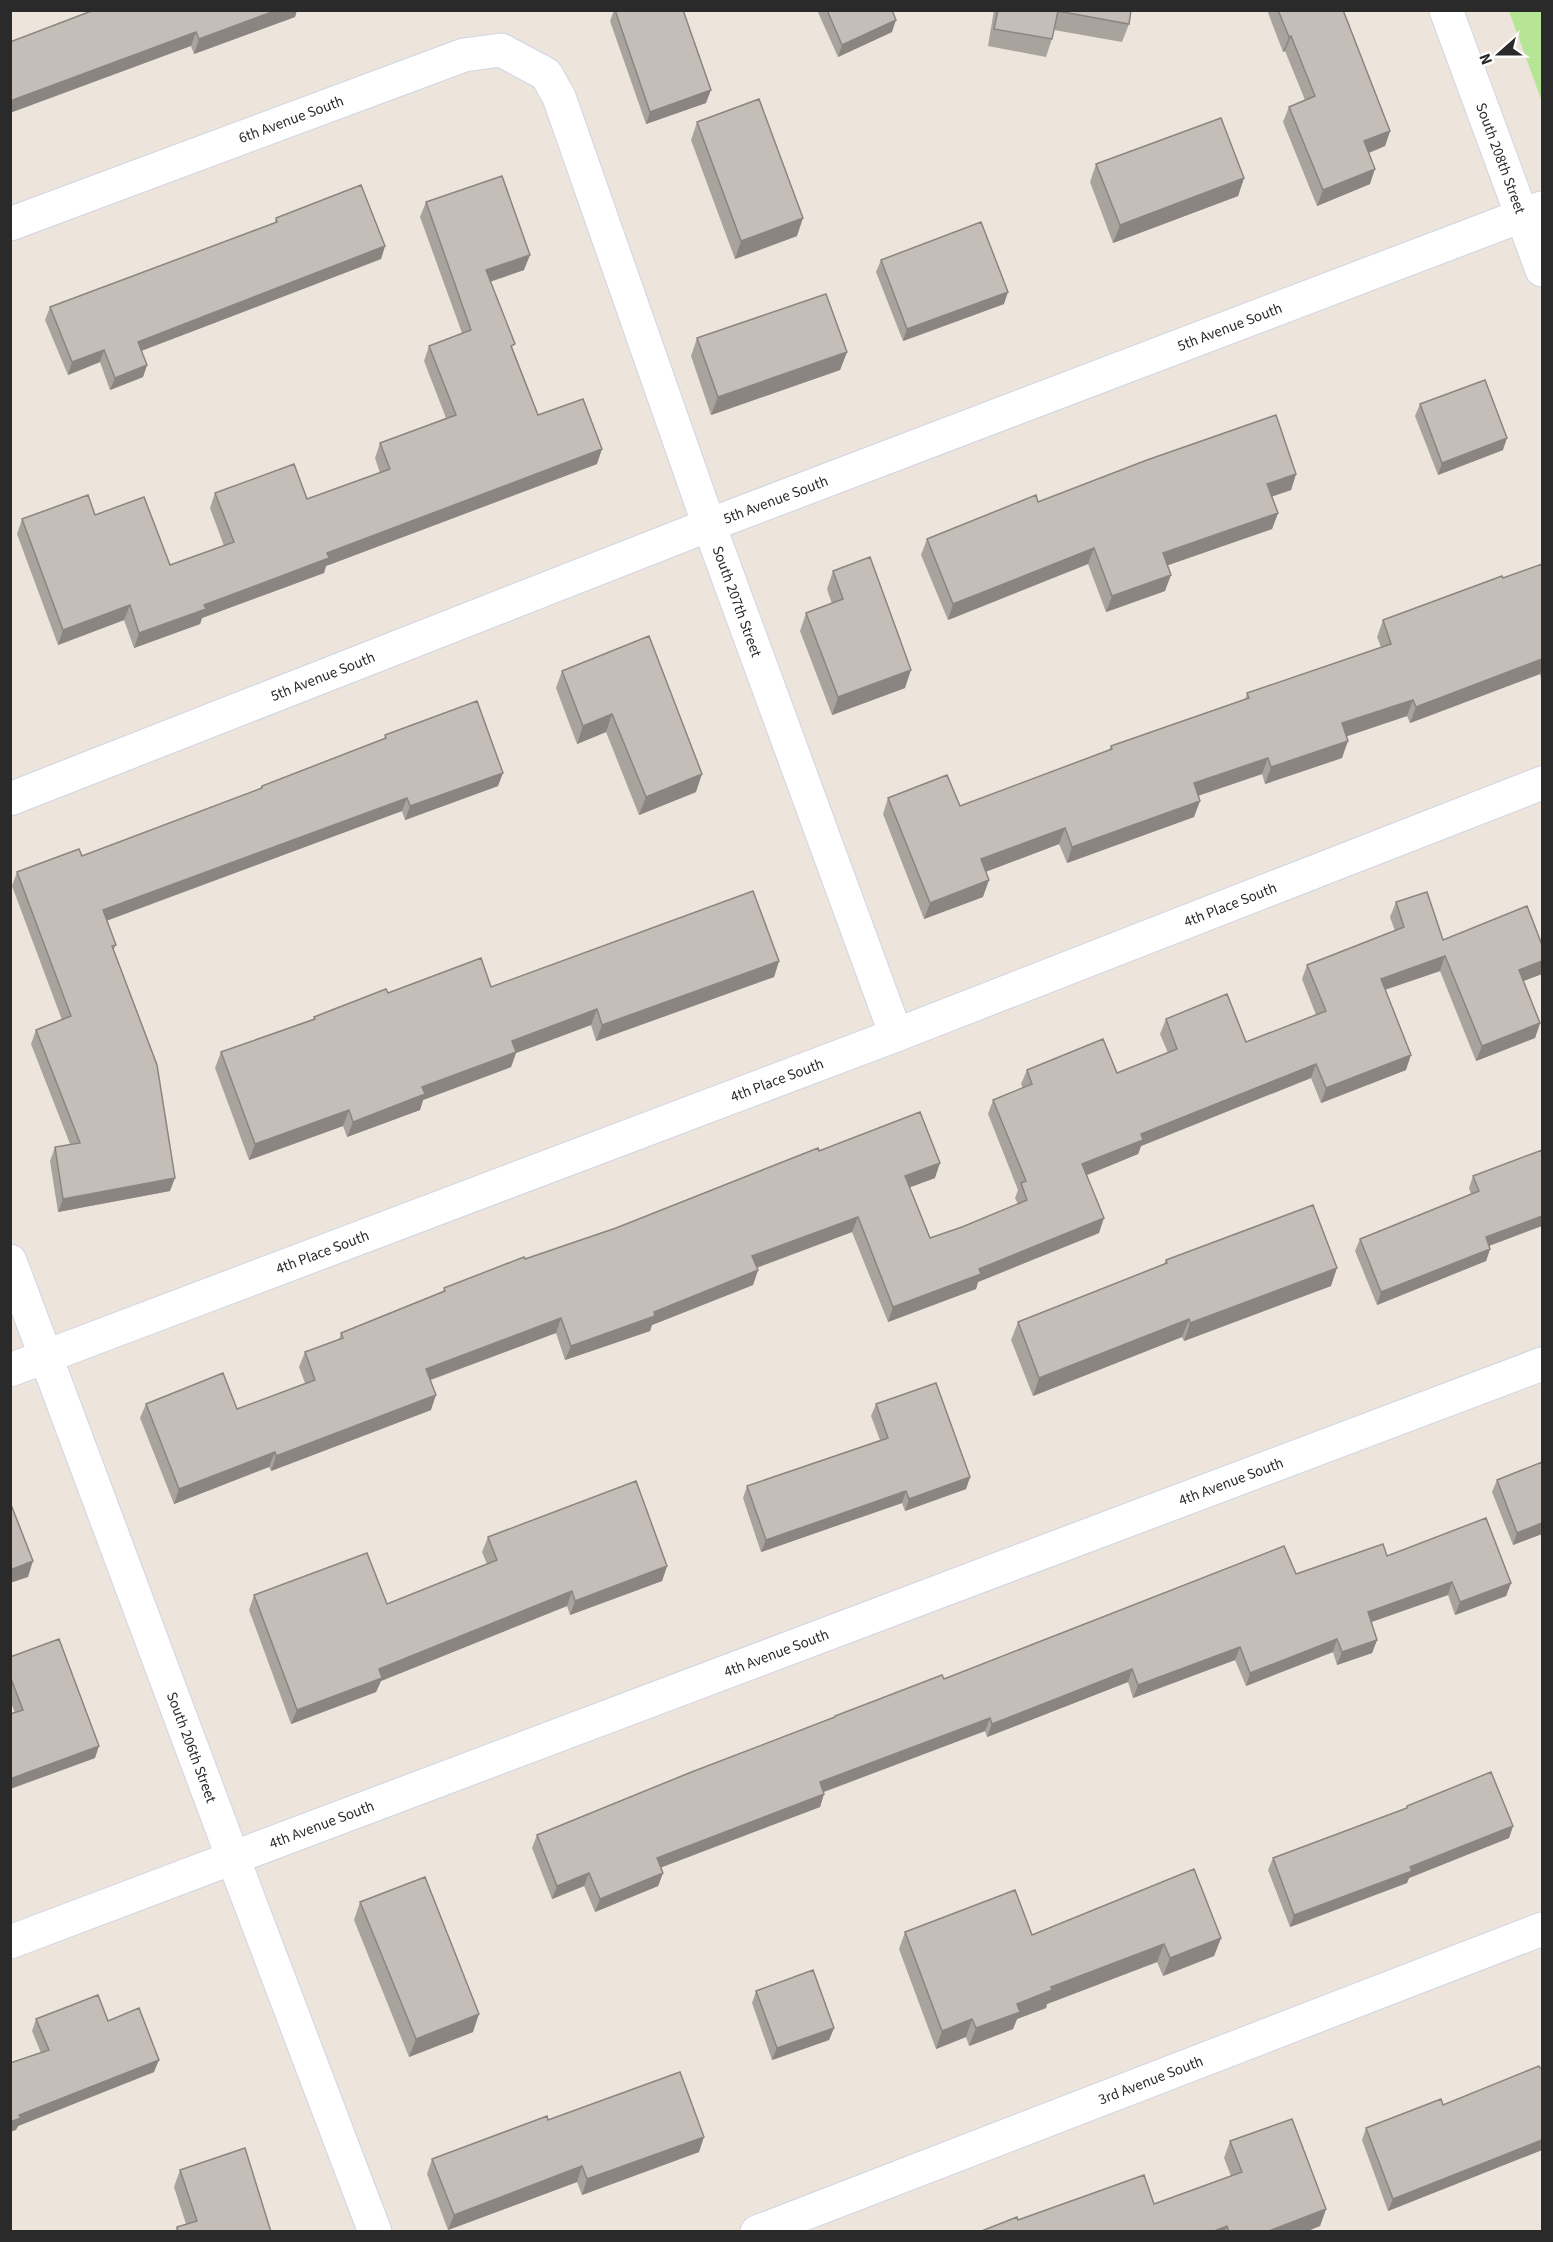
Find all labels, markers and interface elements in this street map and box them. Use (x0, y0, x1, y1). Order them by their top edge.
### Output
north arrow (1469, 24, 1529, 84)
text: N (1474, 50, 1498, 68)
street label: 6th Avenue South (236, 90, 347, 148)
street label: South 208th Street (1471, 100, 1531, 217)
street label: 5th Avenue South (1174, 297, 1285, 356)
street label: 5th Avenue South (720, 470, 831, 529)
street label: South 207th Street (707, 543, 767, 660)
street label: 5th Avenue South (267, 646, 378, 706)
street label: 4th Place South (1181, 877, 1280, 932)
street label: 4th Place South (727, 1053, 827, 1107)
street label: 4th Place South (273, 1225, 372, 1279)
street label: 4th Avenue South (1176, 1452, 1286, 1511)
street label: 4th Avenue South (721, 1624, 832, 1682)
street label: South 206th Street (161, 1689, 222, 1806)
street label: 4th Avenue South (266, 1795, 377, 1854)
street label: 3rd Avenue South (1095, 2050, 1206, 2110)

